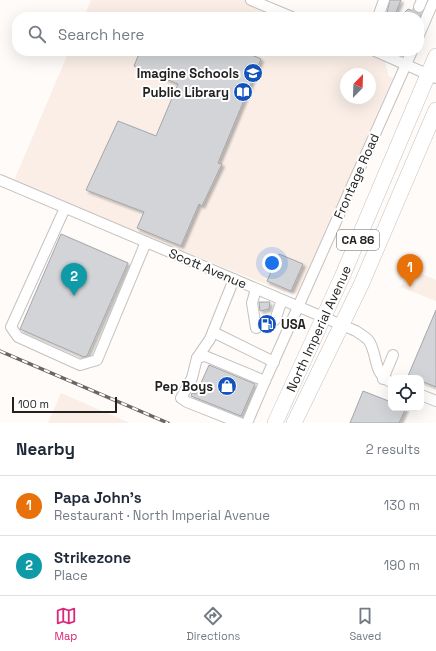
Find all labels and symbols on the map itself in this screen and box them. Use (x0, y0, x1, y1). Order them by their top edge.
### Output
school or university icon: Imagine Schools (242, 62, 264, 84)
place label: Imagine Schools (137, 65, 239, 82)
north arrow (340, 68, 376, 104)
library icon: Public Library (232, 81, 254, 103)
place label: Public Library (143, 84, 229, 101)
street label: Frontage Road (330, 131, 383, 222)
road number: CA 86 (337, 230, 379, 250)
street label: Scott Avenue (166, 244, 249, 293)
your location (262, 253, 282, 273)
pin: 1 (397, 254, 423, 287)
pin: 2 (61, 263, 87, 296)
street label: North Imperial Avenue (282, 263, 355, 395)
fuel station icon: USA (256, 313, 278, 335)
place label: USA (281, 316, 307, 333)
shop icon: Pep Boys (216, 375, 238, 397)
place label: Pep Boys (155, 378, 213, 395)
scale bar (12, 395, 117, 414)

